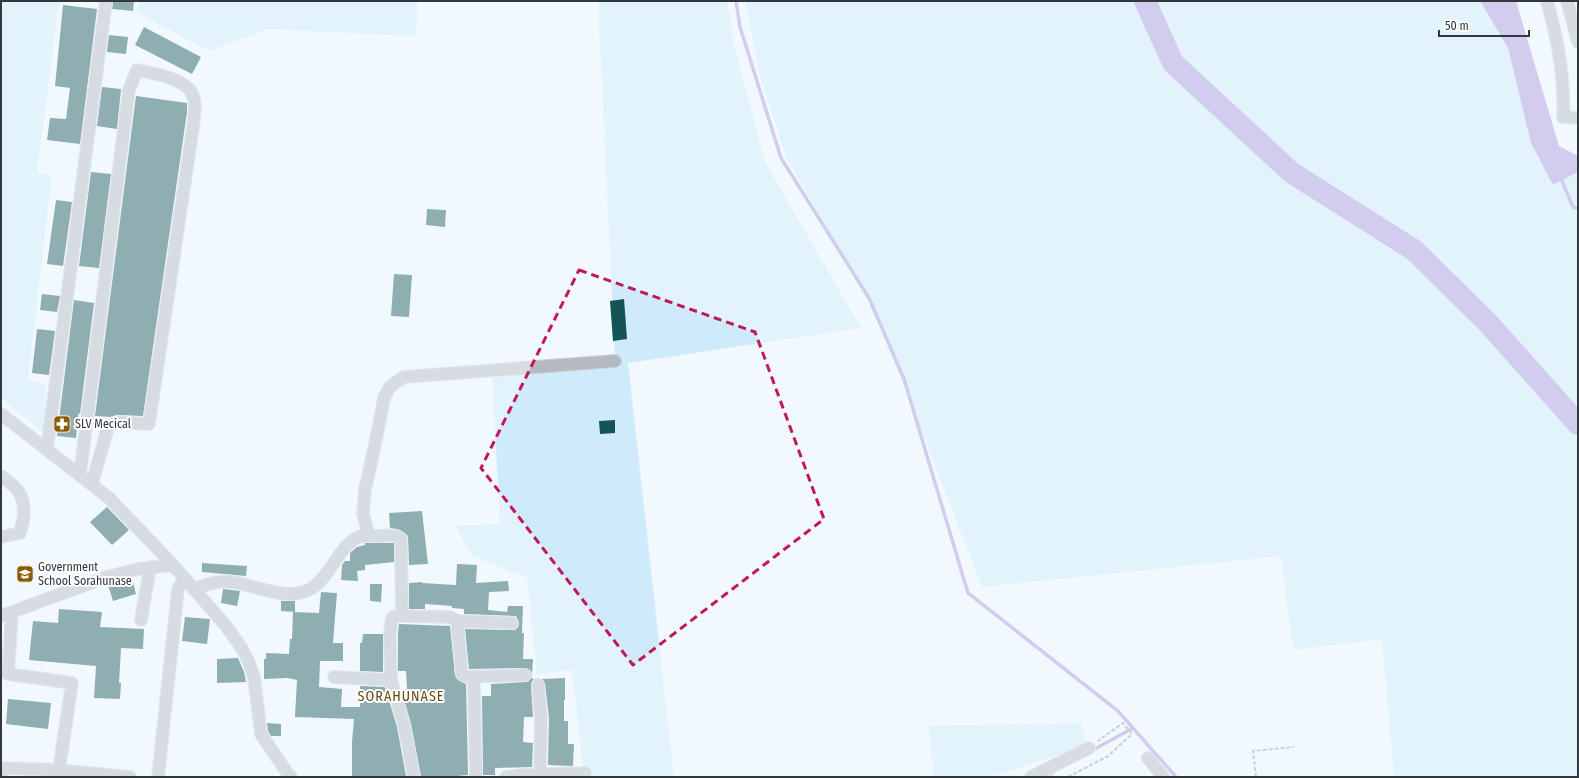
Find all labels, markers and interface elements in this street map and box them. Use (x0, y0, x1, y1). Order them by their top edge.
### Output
scale bar (1439, 12, 1529, 38)
text: 50 m (1445, 19, 1469, 33)
pharmacy icon: SLV Mecical (52, 414, 72, 434)
place label: SLV Mecical (75, 417, 131, 431)
place label: Government School Sorahunase (38, 560, 132, 588)
school or university icon: Government School Sorahunase (15, 564, 35, 584)
district label: SORAHUNASE (358, 688, 444, 705)

